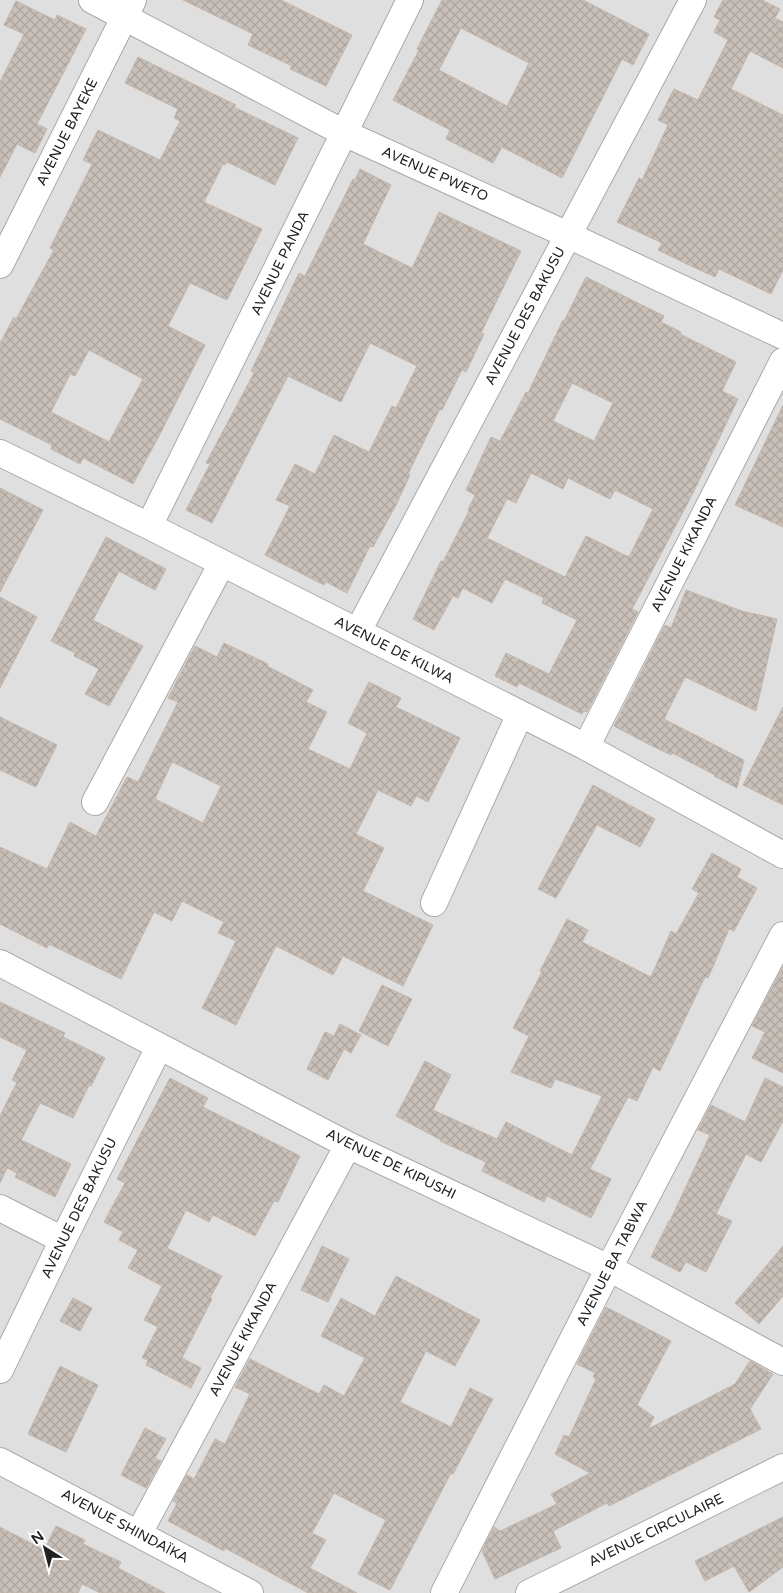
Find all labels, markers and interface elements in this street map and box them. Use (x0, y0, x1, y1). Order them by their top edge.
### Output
street label: AVENUE BAYEKE (33, 75, 101, 189)
street label: AVENUE PWETO (379, 143, 491, 205)
street label: AVENUE PANDA (247, 208, 313, 318)
street label: AVENUE DES BAKUSU (481, 244, 569, 388)
street label: AVENUE KIKANDA (647, 493, 721, 615)
street label: AVENUE DE KILWA (332, 613, 456, 687)
street label: AVENUE DE KIPUSHI (323, 1125, 459, 1203)
street label: AVENUE DES BAKUSU (38, 1135, 120, 1281)
street label: AVENUE BA TABWA (573, 1197, 651, 1329)
street label: AVENUE KIKANDA (205, 1279, 281, 1399)
street label: AVENUE SHINDAÏKA (58, 1485, 192, 1567)
street label: AVENUE CIRCULAIRE (586, 1490, 726, 1570)
north arrow (20, 1523, 70, 1573)
text: N (28, 1528, 47, 1548)

